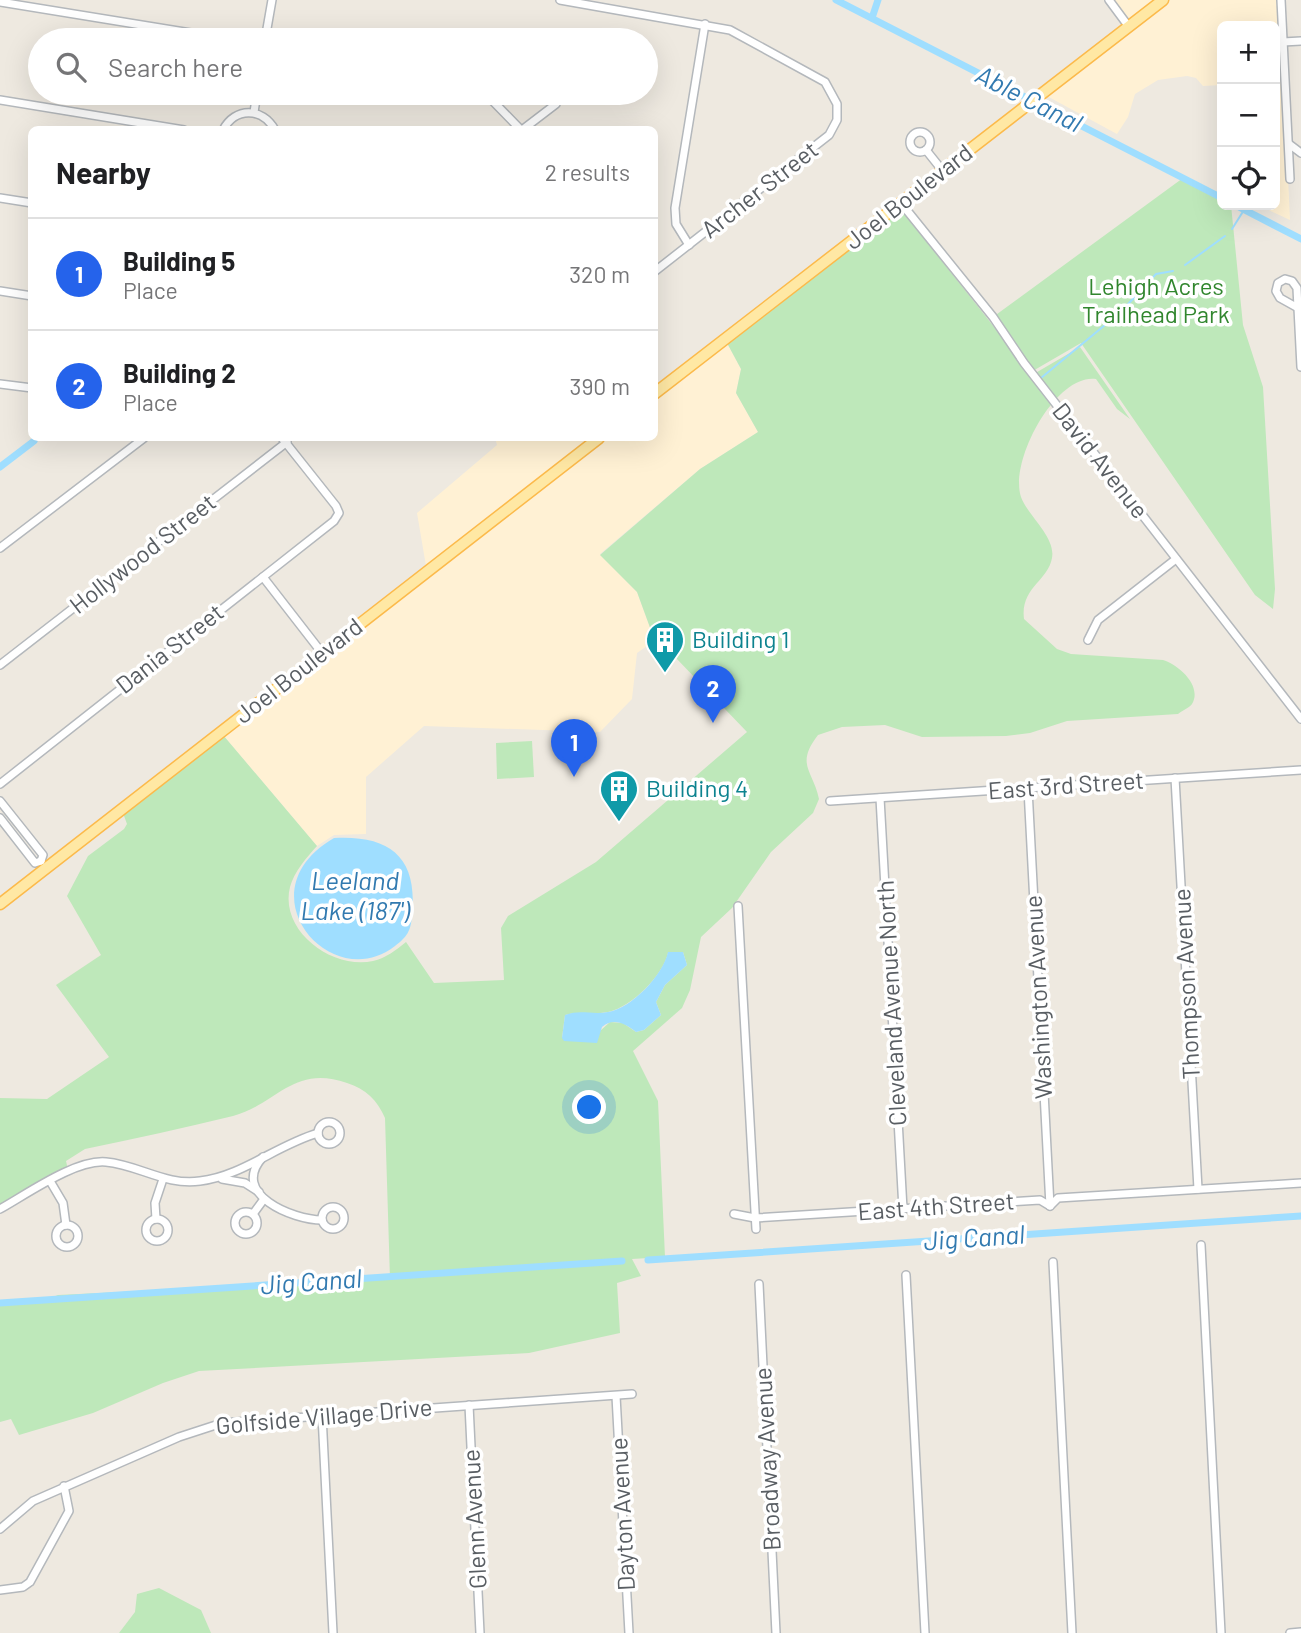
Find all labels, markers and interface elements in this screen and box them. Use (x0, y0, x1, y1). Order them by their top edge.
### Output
map controls (1217, 21, 1280, 210)
button: + (1217, 21, 1280, 84)
search box (28, 28, 658, 105)
icon: search (52, 48, 90, 86)
text: Search here (108, 51, 243, 82)
water label: Able Canal (971, 58, 1088, 138)
button: − (1217, 84, 1280, 147)
street label: Archer Street (695, 134, 823, 243)
street label: Joel Boulevard (838, 137, 978, 255)
button: locate (1217, 147, 1280, 210)
text: Nearby (56, 154, 151, 190)
text: 2 results (545, 158, 630, 186)
text: Building 5 (123, 245, 235, 276)
text: 1 (75, 260, 83, 288)
text: 320 m (569, 260, 630, 288)
park label: Lehigh Acres Trailhead Park (1082, 271, 1230, 328)
text: Place (123, 276, 178, 304)
text: Building 2 (123, 357, 236, 388)
text: 2 (73, 372, 85, 400)
text: 390 m (570, 372, 630, 400)
text: Place (123, 388, 178, 416)
street label: David Avenue (1047, 397, 1155, 524)
street label: Hollywood Street (63, 487, 221, 619)
street label: Dania Street (109, 597, 229, 699)
street label: Joel Boulevard (228, 611, 368, 729)
building icon: Building 1 (644, 619, 686, 674)
place label: Building 1 (692, 624, 789, 653)
pin: 2 (690, 665, 736, 723)
pin: 1 (551, 719, 597, 777)
street label: East 3rd Street (987, 765, 1145, 804)
building icon: Building 4 (598, 768, 640, 823)
place label: Building 4 (646, 773, 748, 802)
water label: Leeland Lake (187') (300, 864, 411, 925)
street label: Cleveland Avenue North (870, 880, 911, 1127)
street label: Thompson Avenue (1166, 888, 1205, 1080)
street label: Washington Avenue (1018, 894, 1057, 1100)
your location (572, 1090, 606, 1124)
street label: East 4th Street (857, 1186, 1015, 1225)
water label: Jig Canal (922, 1217, 1026, 1256)
water label: Jig Canal (259, 1261, 363, 1300)
street label: Broadway Avenue (747, 1367, 786, 1551)
street label: Golfside Village Drive (214, 1392, 433, 1439)
street label: Dayton Avenue (603, 1437, 640, 1591)
street label: Glenn Avenue (455, 1448, 492, 1590)

